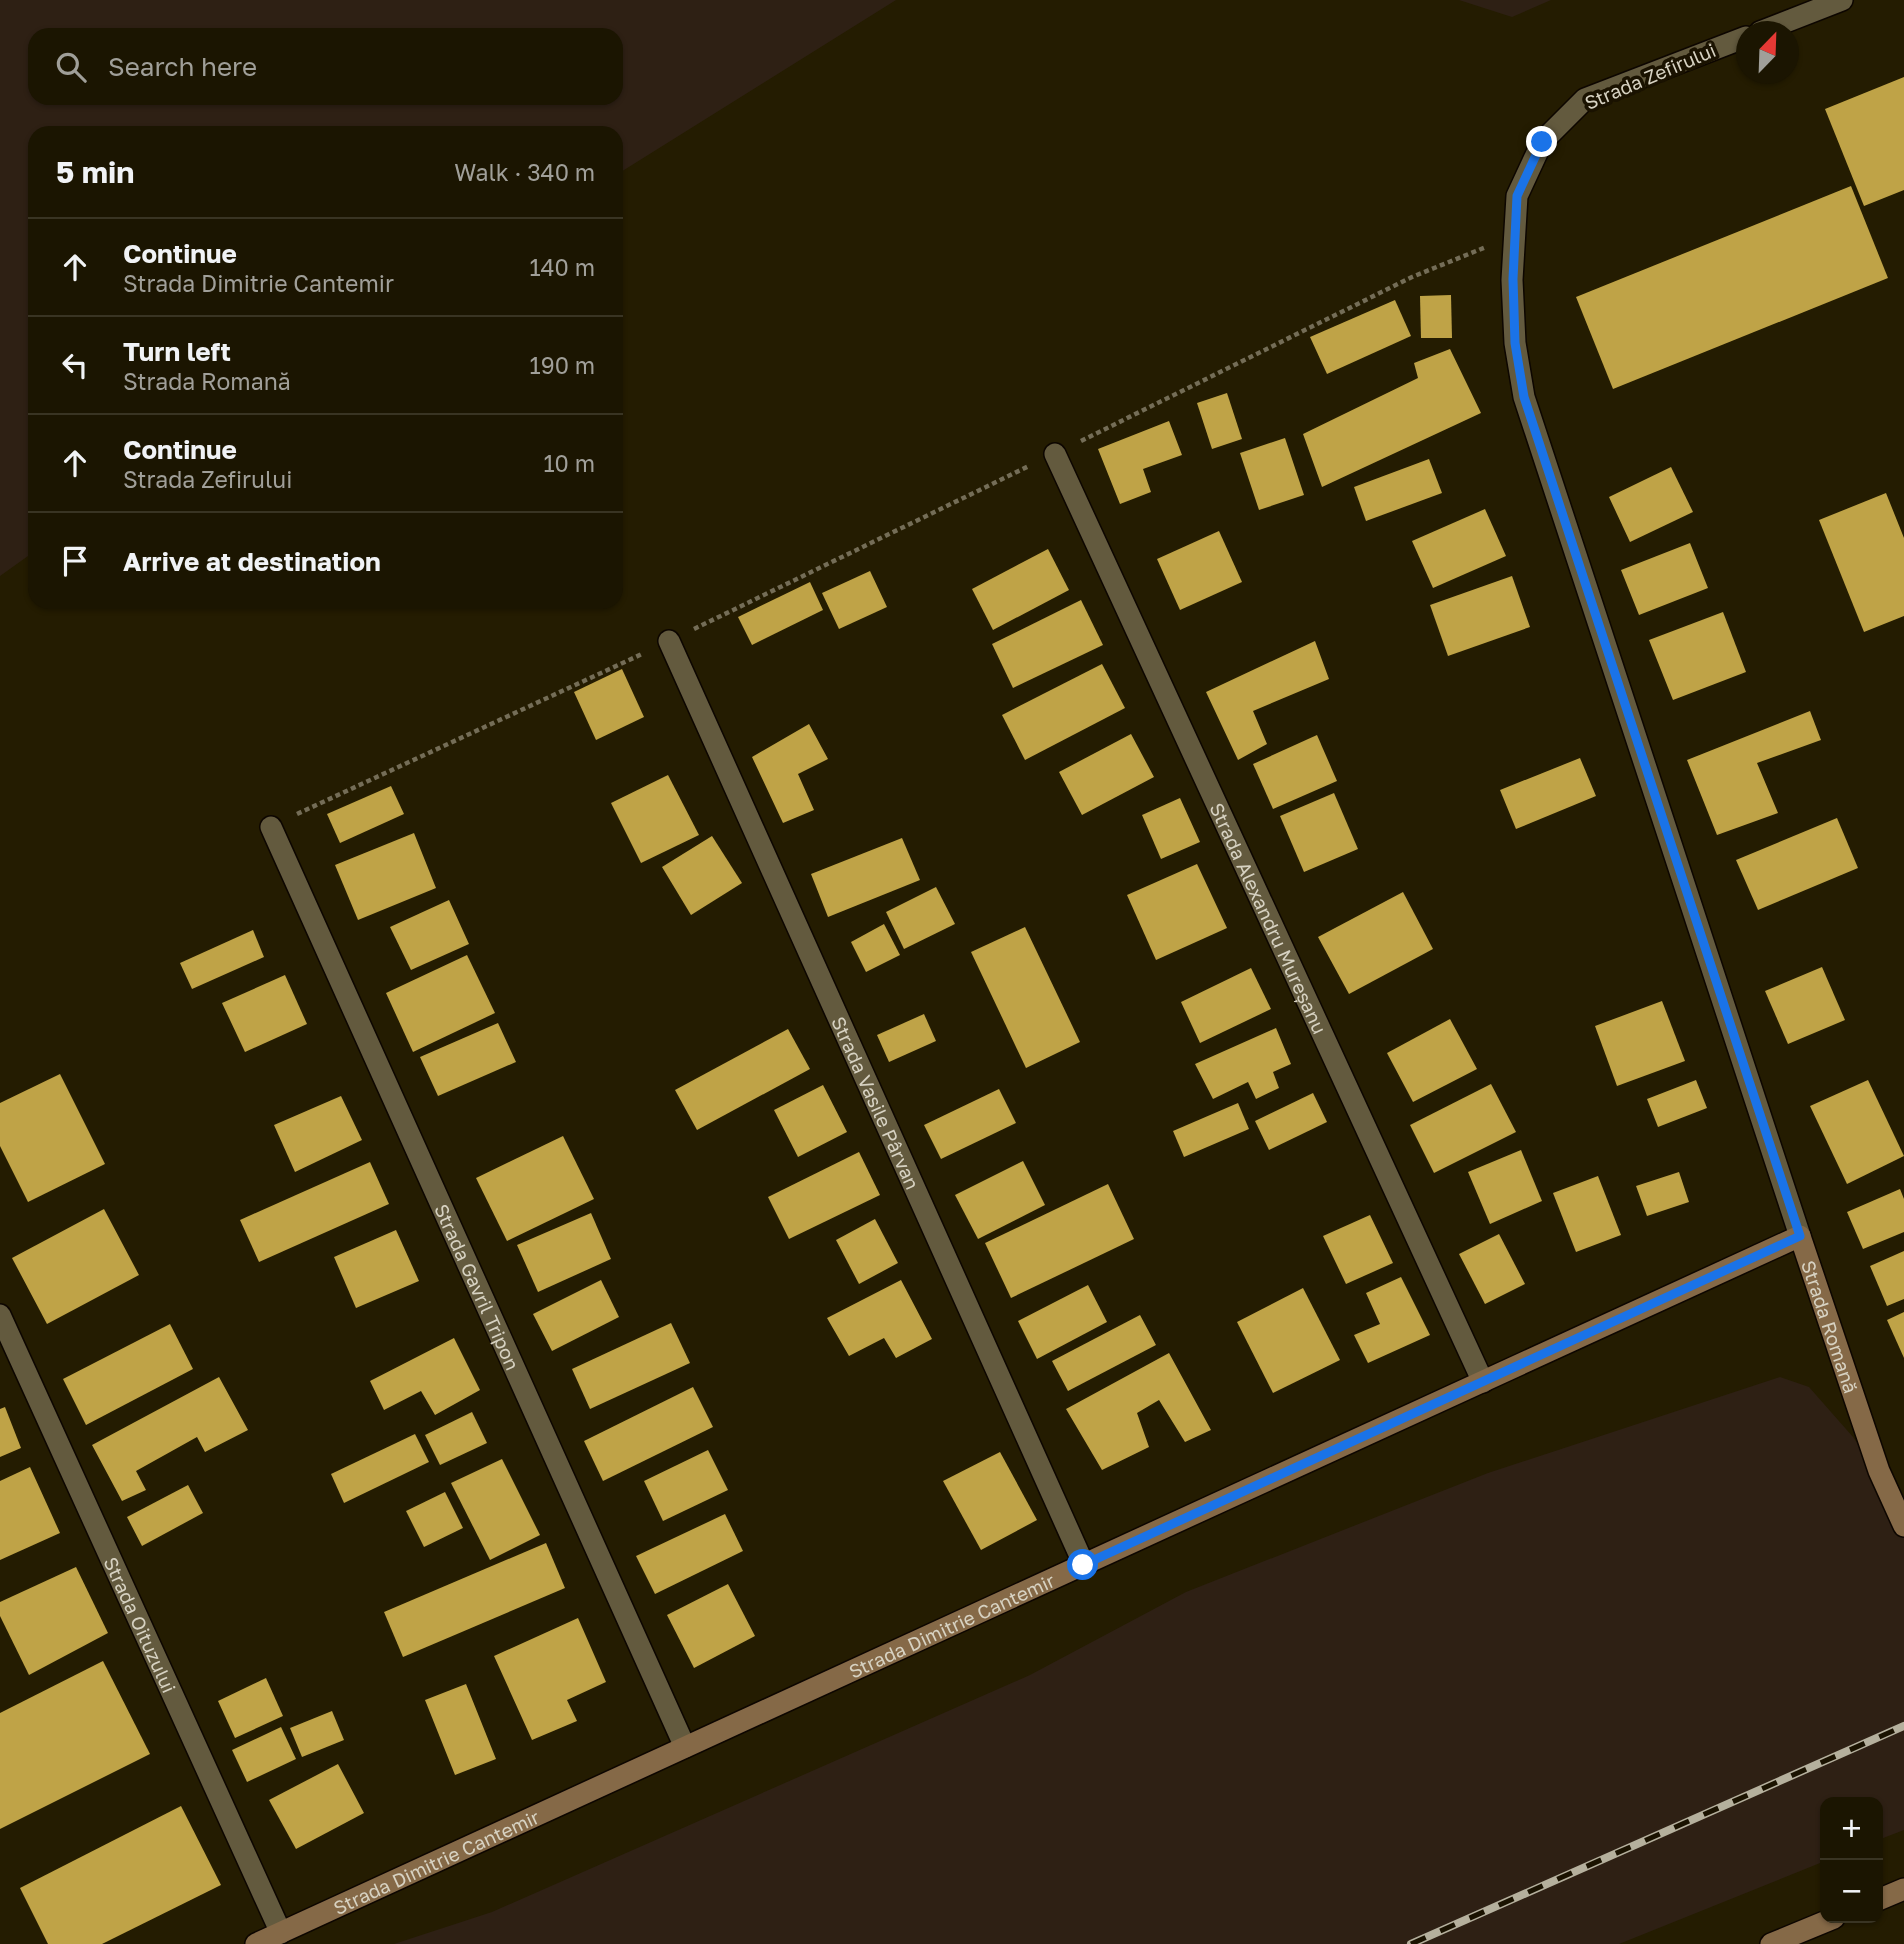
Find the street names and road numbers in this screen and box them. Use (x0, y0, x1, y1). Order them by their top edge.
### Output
street label: Strada Zefirului (1581, 38, 1719, 114)
street label: Strada Alexandru Mureșanu (1206, 799, 1332, 1037)
street label: Strada Vasile Pârvan (827, 1012, 925, 1193)
street label: Strada Gavril Tripon (430, 1200, 525, 1373)
street label: Strada Romană (1797, 1257, 1863, 1396)
street label: Strada Oituzului (100, 1553, 182, 1696)
street label: Strada Dimitrie Cantemir (845, 1568, 1058, 1682)
street label: Strada Dimitrie Cantemir (329, 1804, 543, 1919)

